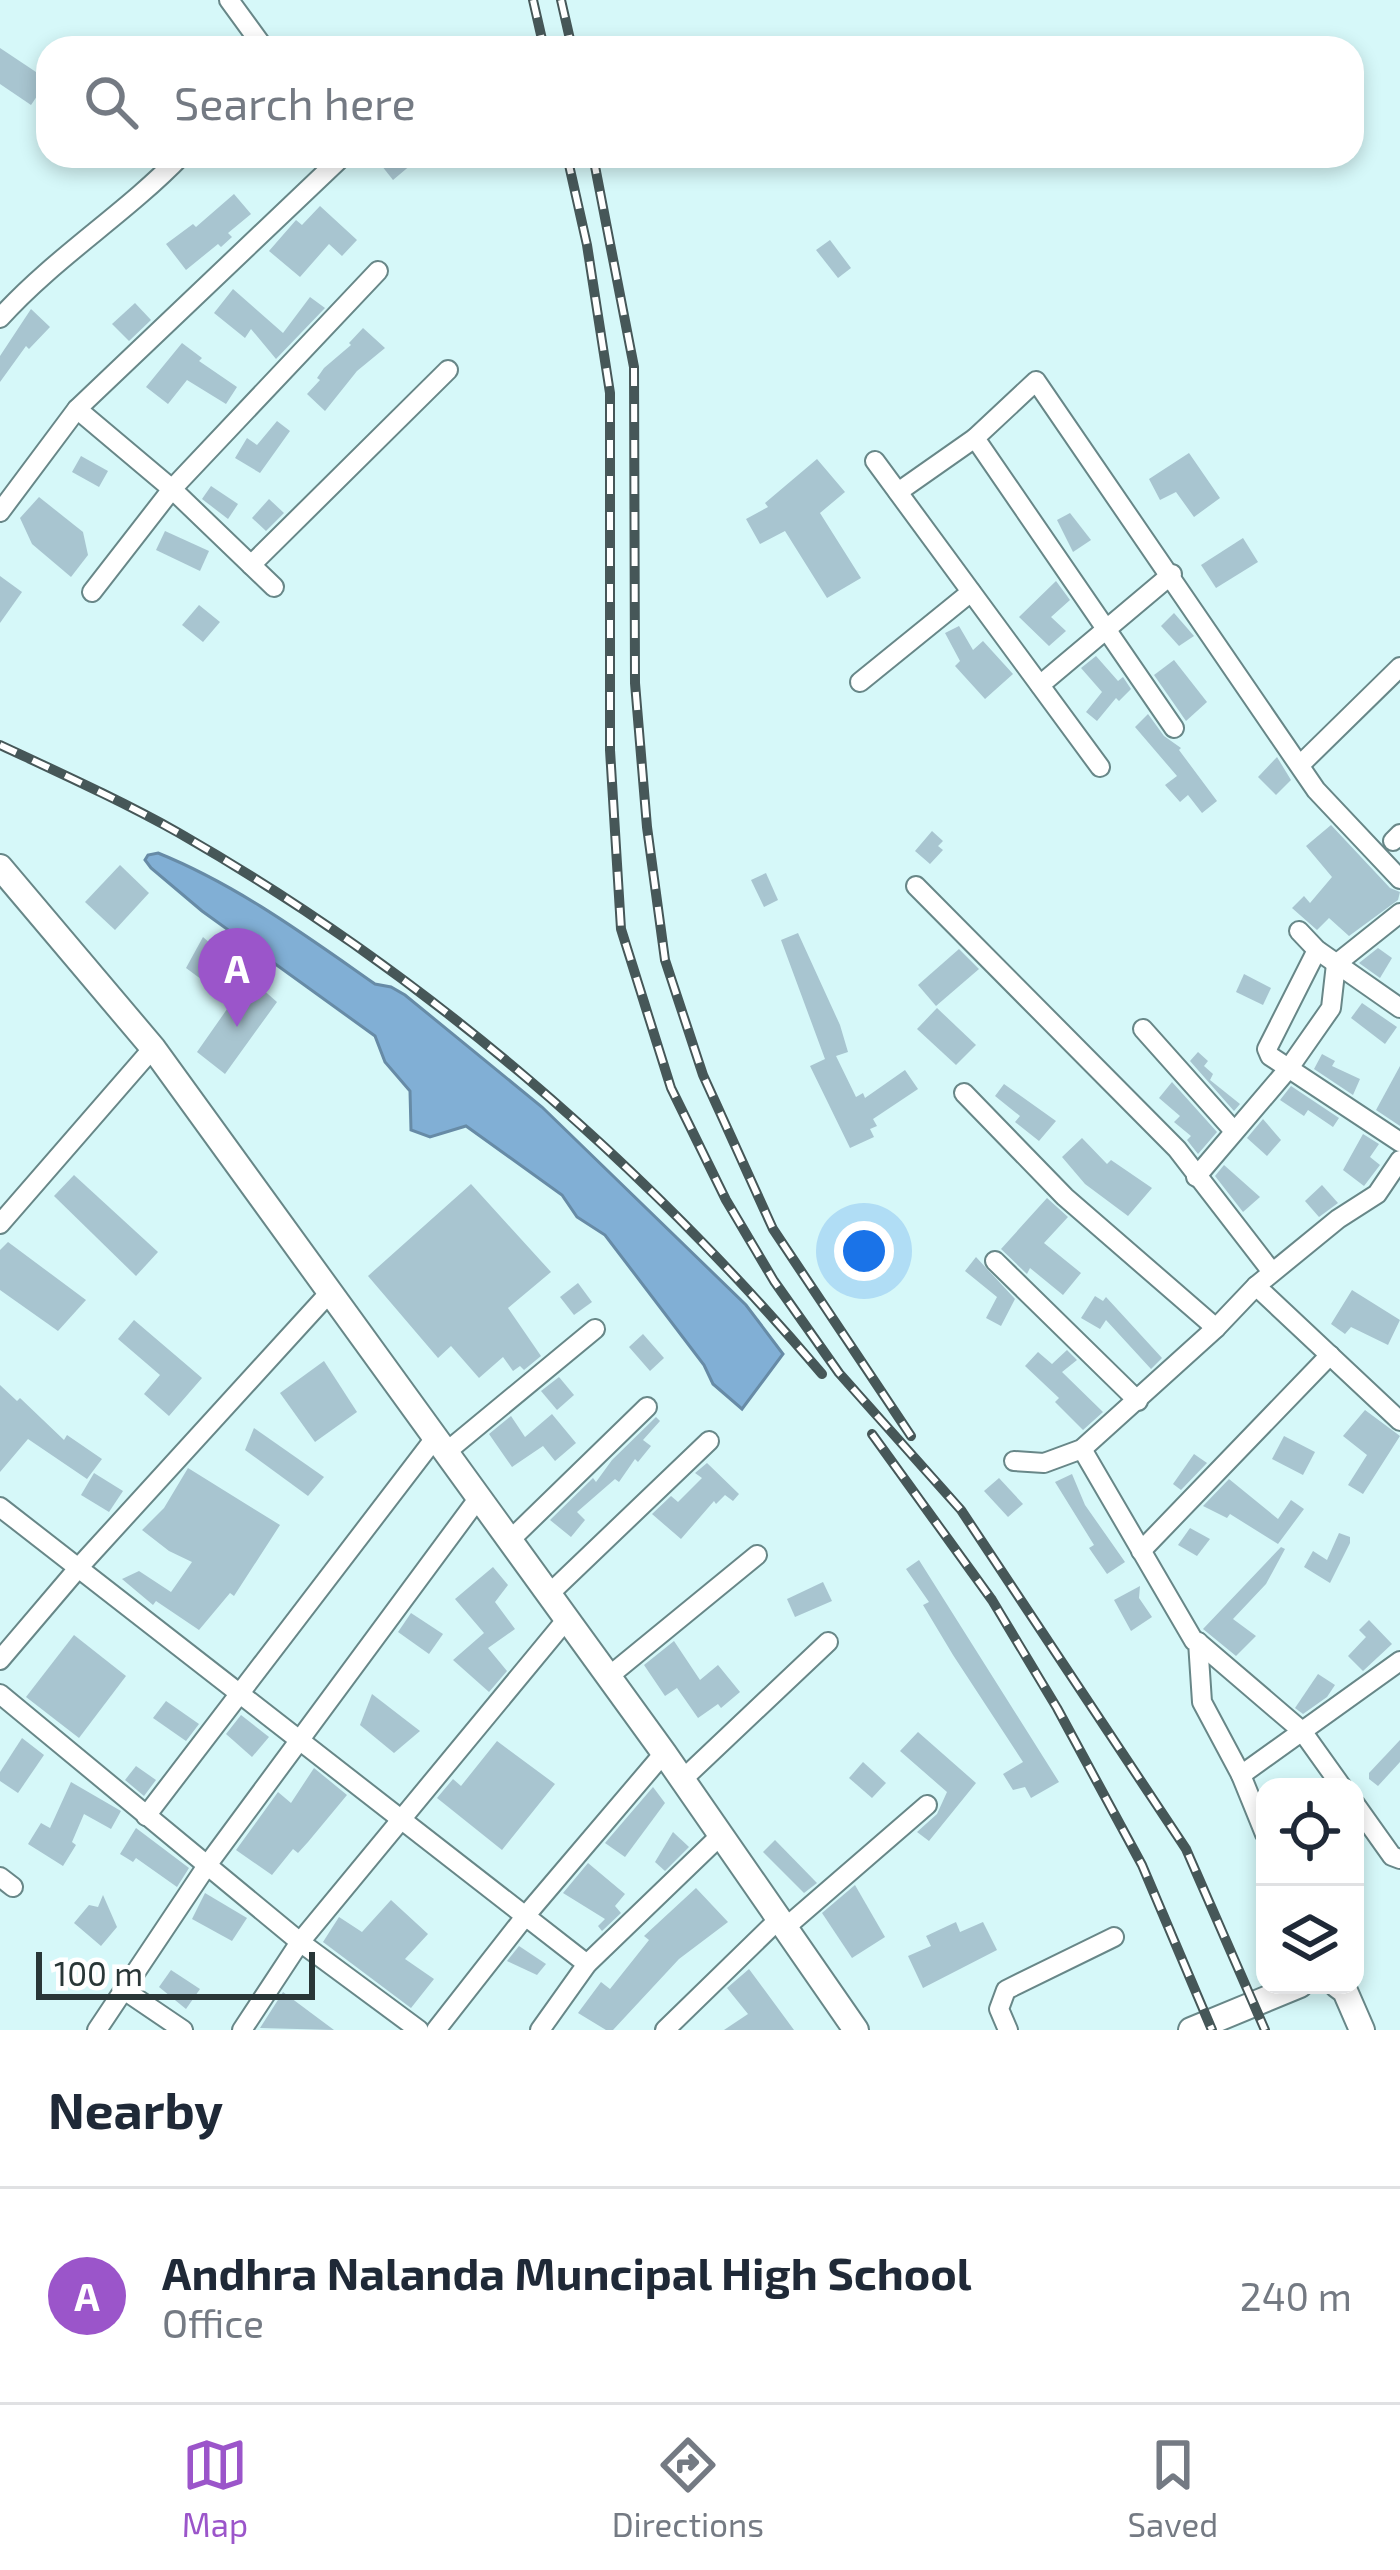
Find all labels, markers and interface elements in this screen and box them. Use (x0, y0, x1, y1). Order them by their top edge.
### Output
search box (36, 36, 1364, 168)
icon: search (78, 69, 144, 135)
text: Search here (174, 75, 416, 129)
pin: A (198, 928, 276, 1027)
your location (834, 1221, 894, 1281)
map controls (1256, 1778, 1364, 1994)
button: locate (1256, 1778, 1364, 1886)
button: layers (1256, 1886, 1364, 1994)
scale bar (36, 1946, 315, 1999)
text: 100 m (54, 1953, 143, 1993)
text: Nearby (48, 2078, 223, 2139)
text: Andhra Nalanda Muncipal High School (162, 2245, 972, 2299)
text: A (74, 2272, 100, 2319)
text: 240 m (1240, 2272, 1352, 2319)
text: Office (162, 2299, 264, 2346)
tab: Map (182, 2432, 248, 2544)
tab: Directions (612, 2432, 764, 2544)
tab: Saved (1128, 2432, 1218, 2544)

